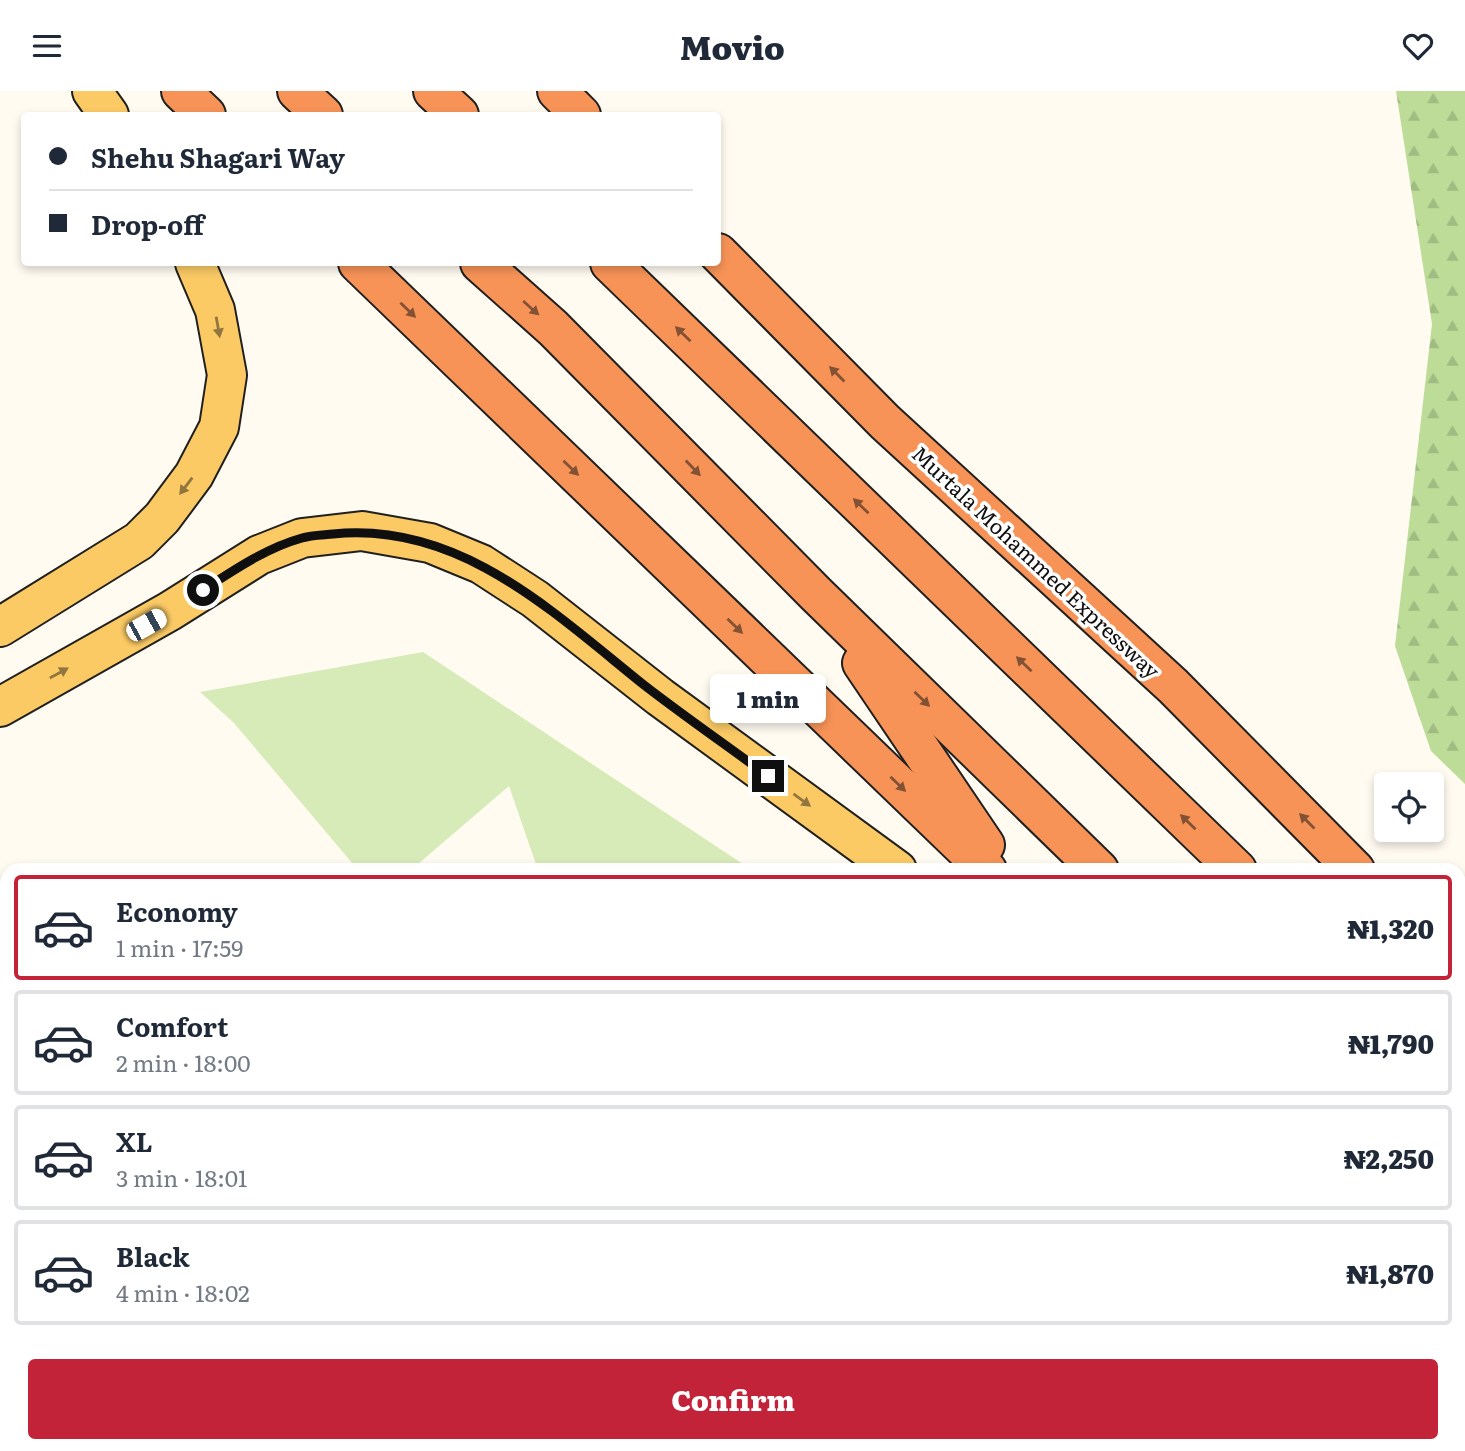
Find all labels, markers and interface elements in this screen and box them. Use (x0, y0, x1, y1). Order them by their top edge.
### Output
text: Movio (680, 22, 785, 70)
icon: menu (28, 27, 66, 65)
icon: heart (1399, 27, 1437, 65)
text: Shehu Shagari Way (91, 137, 345, 176)
text: Drop-off (91, 204, 204, 243)
one-way arrow (522, 300, 540, 316)
one-way arrow (399, 301, 416, 318)
one-way arrow (213, 316, 224, 338)
one-way arrow (675, 326, 692, 343)
one-way arrow (829, 365, 846, 382)
street label: Murtala Mohammed Expressway (906, 438, 1168, 685)
one-way arrow (562, 459, 579, 475)
one-way arrow (684, 459, 700, 476)
one-way arrow (179, 477, 193, 495)
one-way arrow (852, 497, 869, 514)
route start (187, 574, 219, 606)
car (123, 606, 170, 644)
one-way arrow (726, 617, 743, 633)
one-way arrow (1016, 657, 1033, 673)
one-way arrow (50, 667, 69, 679)
callout: 1 min (710, 675, 826, 723)
text: 1 min (737, 681, 799, 715)
one-way arrow (914, 690, 931, 707)
route end (752, 760, 784, 792)
map controls (1374, 772, 1444, 842)
button: locate (1374, 772, 1444, 842)
one-way arrow (890, 776, 907, 793)
one-way arrow (793, 793, 811, 807)
one-way arrow (1299, 813, 1316, 830)
one-way arrow (1179, 814, 1196, 831)
text: Economy (116, 891, 238, 930)
icon: car (32, 896, 95, 959)
text: ₦1,320 (1347, 908, 1434, 947)
text: 1 min · 17:59 (116, 930, 243, 964)
text: Comfort (116, 1006, 228, 1045)
icon: car (32, 1011, 95, 1074)
text: ₦1,790 (1348, 1023, 1434, 1062)
text: 2 min · 18:00 (116, 1045, 251, 1079)
text: XL (116, 1121, 153, 1160)
icon: car (32, 1126, 95, 1189)
text: ₦2,250 (1344, 1138, 1434, 1177)
text: 3 min · 18:01 (116, 1160, 247, 1194)
text: Black (116, 1236, 190, 1275)
icon: car (32, 1241, 95, 1304)
text: ₦1,870 (1346, 1253, 1434, 1292)
text: 4 min · 18:02 (116, 1275, 250, 1309)
button: Confirm (28, 1359, 1438, 1439)

